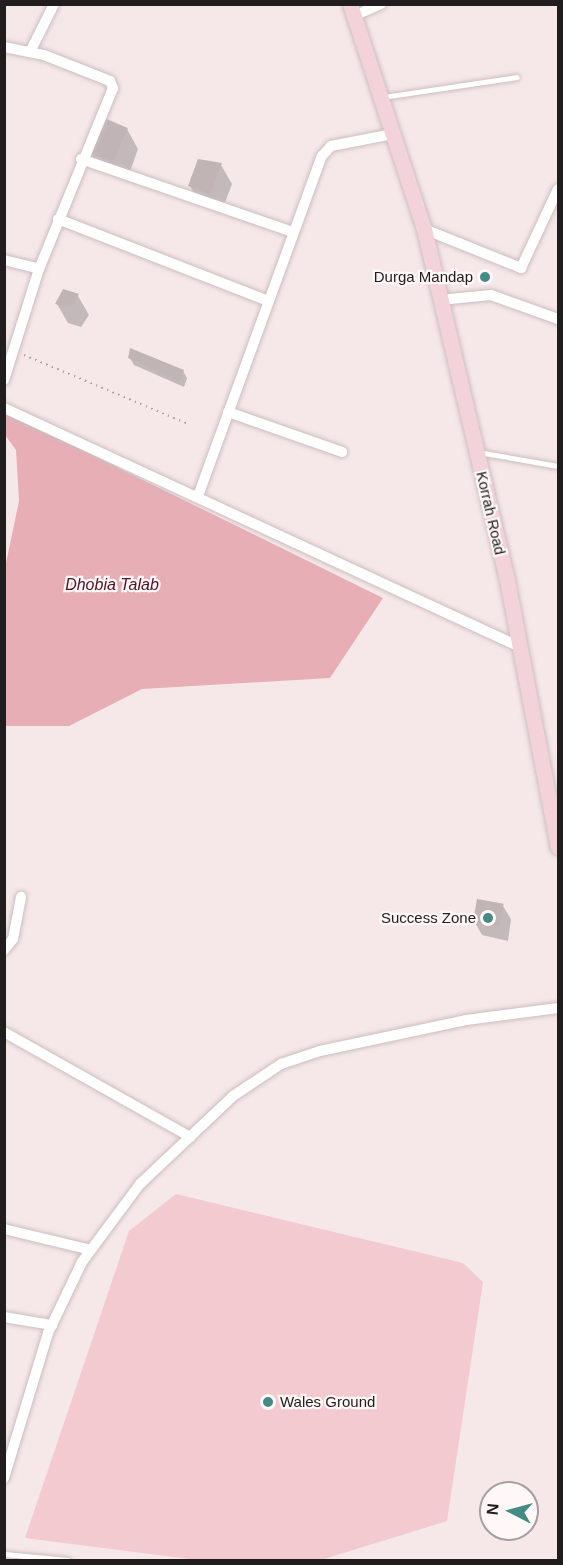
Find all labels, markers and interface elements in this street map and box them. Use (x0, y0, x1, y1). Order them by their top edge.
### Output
place label: Durga Mandap (374, 268, 473, 286)
marker: Durga Mandap (478, 270, 492, 284)
street label: Korrah Road (473, 470, 509, 556)
water label: Dhobia Talab (65, 575, 159, 595)
place label: Success Zone (381, 909, 476, 927)
marker: Success Zone (481, 911, 495, 925)
place label: Wales Ground (280, 1393, 375, 1411)
marker: Wales Ground (261, 1395, 275, 1409)
north arrow (479, 1481, 539, 1541)
text: N (484, 1503, 502, 1516)

